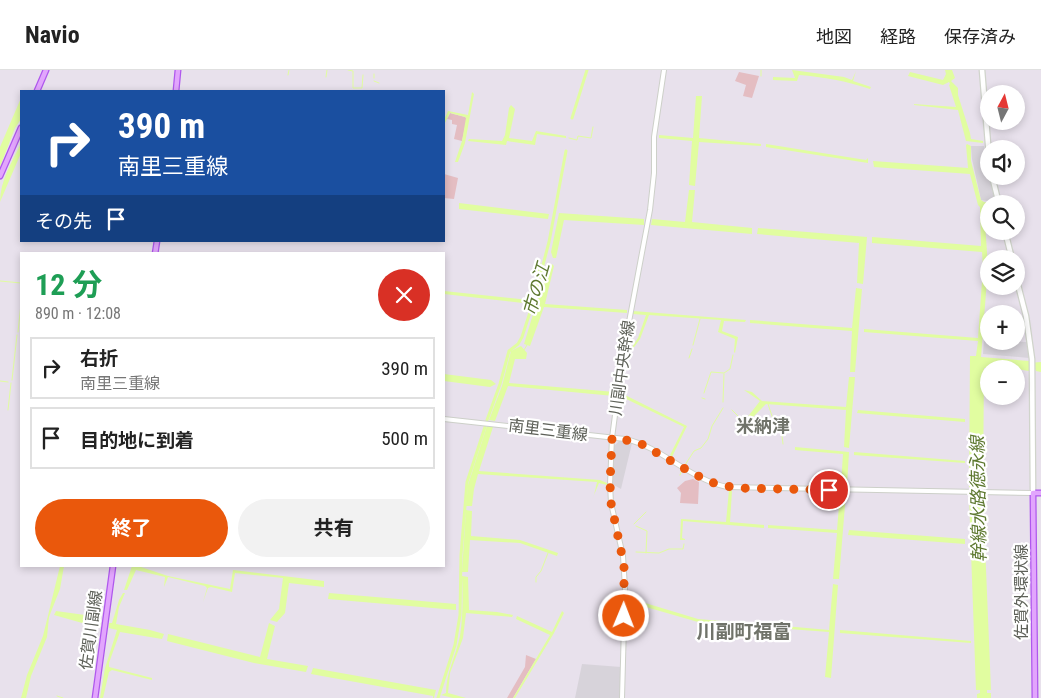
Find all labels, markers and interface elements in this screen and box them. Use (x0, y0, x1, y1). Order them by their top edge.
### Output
text: Navio (25, 21, 80, 49)
text: 地図 (816, 26, 852, 47)
text: 経路 (880, 26, 916, 47)
text: 保存済み (944, 26, 1016, 47)
north arrow (980, 85, 1025, 130)
map controls (980, 85, 1025, 405)
text: 390 m (118, 106, 205, 147)
icon: right (35, 110, 100, 175)
button: sound (980, 140, 1025, 185)
text: 南里三重線 (118, 154, 228, 179)
button: search (980, 195, 1025, 240)
icon: arrive (102, 205, 130, 233)
text: その先 (35, 210, 92, 233)
button: layers (980, 250, 1025, 295)
water label: 市の江 (518, 258, 554, 318)
text: 12 分 (35, 267, 102, 302)
button: close (378, 269, 430, 321)
text: 890 m · 12:08 (35, 304, 121, 323)
button: + (980, 305, 1025, 350)
street label: 川副中央幹線 (606, 319, 638, 417)
text: 右折 (80, 347, 118, 370)
icon: right (37, 354, 65, 382)
text: 390 m (381, 357, 428, 380)
button: − (980, 360, 1025, 405)
text: 南里三重線 (80, 374, 160, 393)
district label: 米納津 (736, 415, 790, 436)
street label: 南里三重線 (507, 416, 589, 444)
icon: arrive (37, 424, 65, 452)
text: 500 m (381, 427, 428, 450)
text: 目的地に到着 (80, 429, 194, 452)
water label: 幹線水路徳永線 (966, 434, 990, 562)
pin (808, 469, 850, 511)
icon: arrive (815, 476, 843, 504)
button: 終了 (35, 499, 228, 557)
button: 共有 (238, 499, 430, 557)
street label: 佐賀外環状線 (1012, 544, 1031, 640)
street label: 佐賀川副線 (76, 589, 106, 671)
position arrow (597, 589, 649, 641)
district label: 川副町福富 (696, 620, 792, 643)

